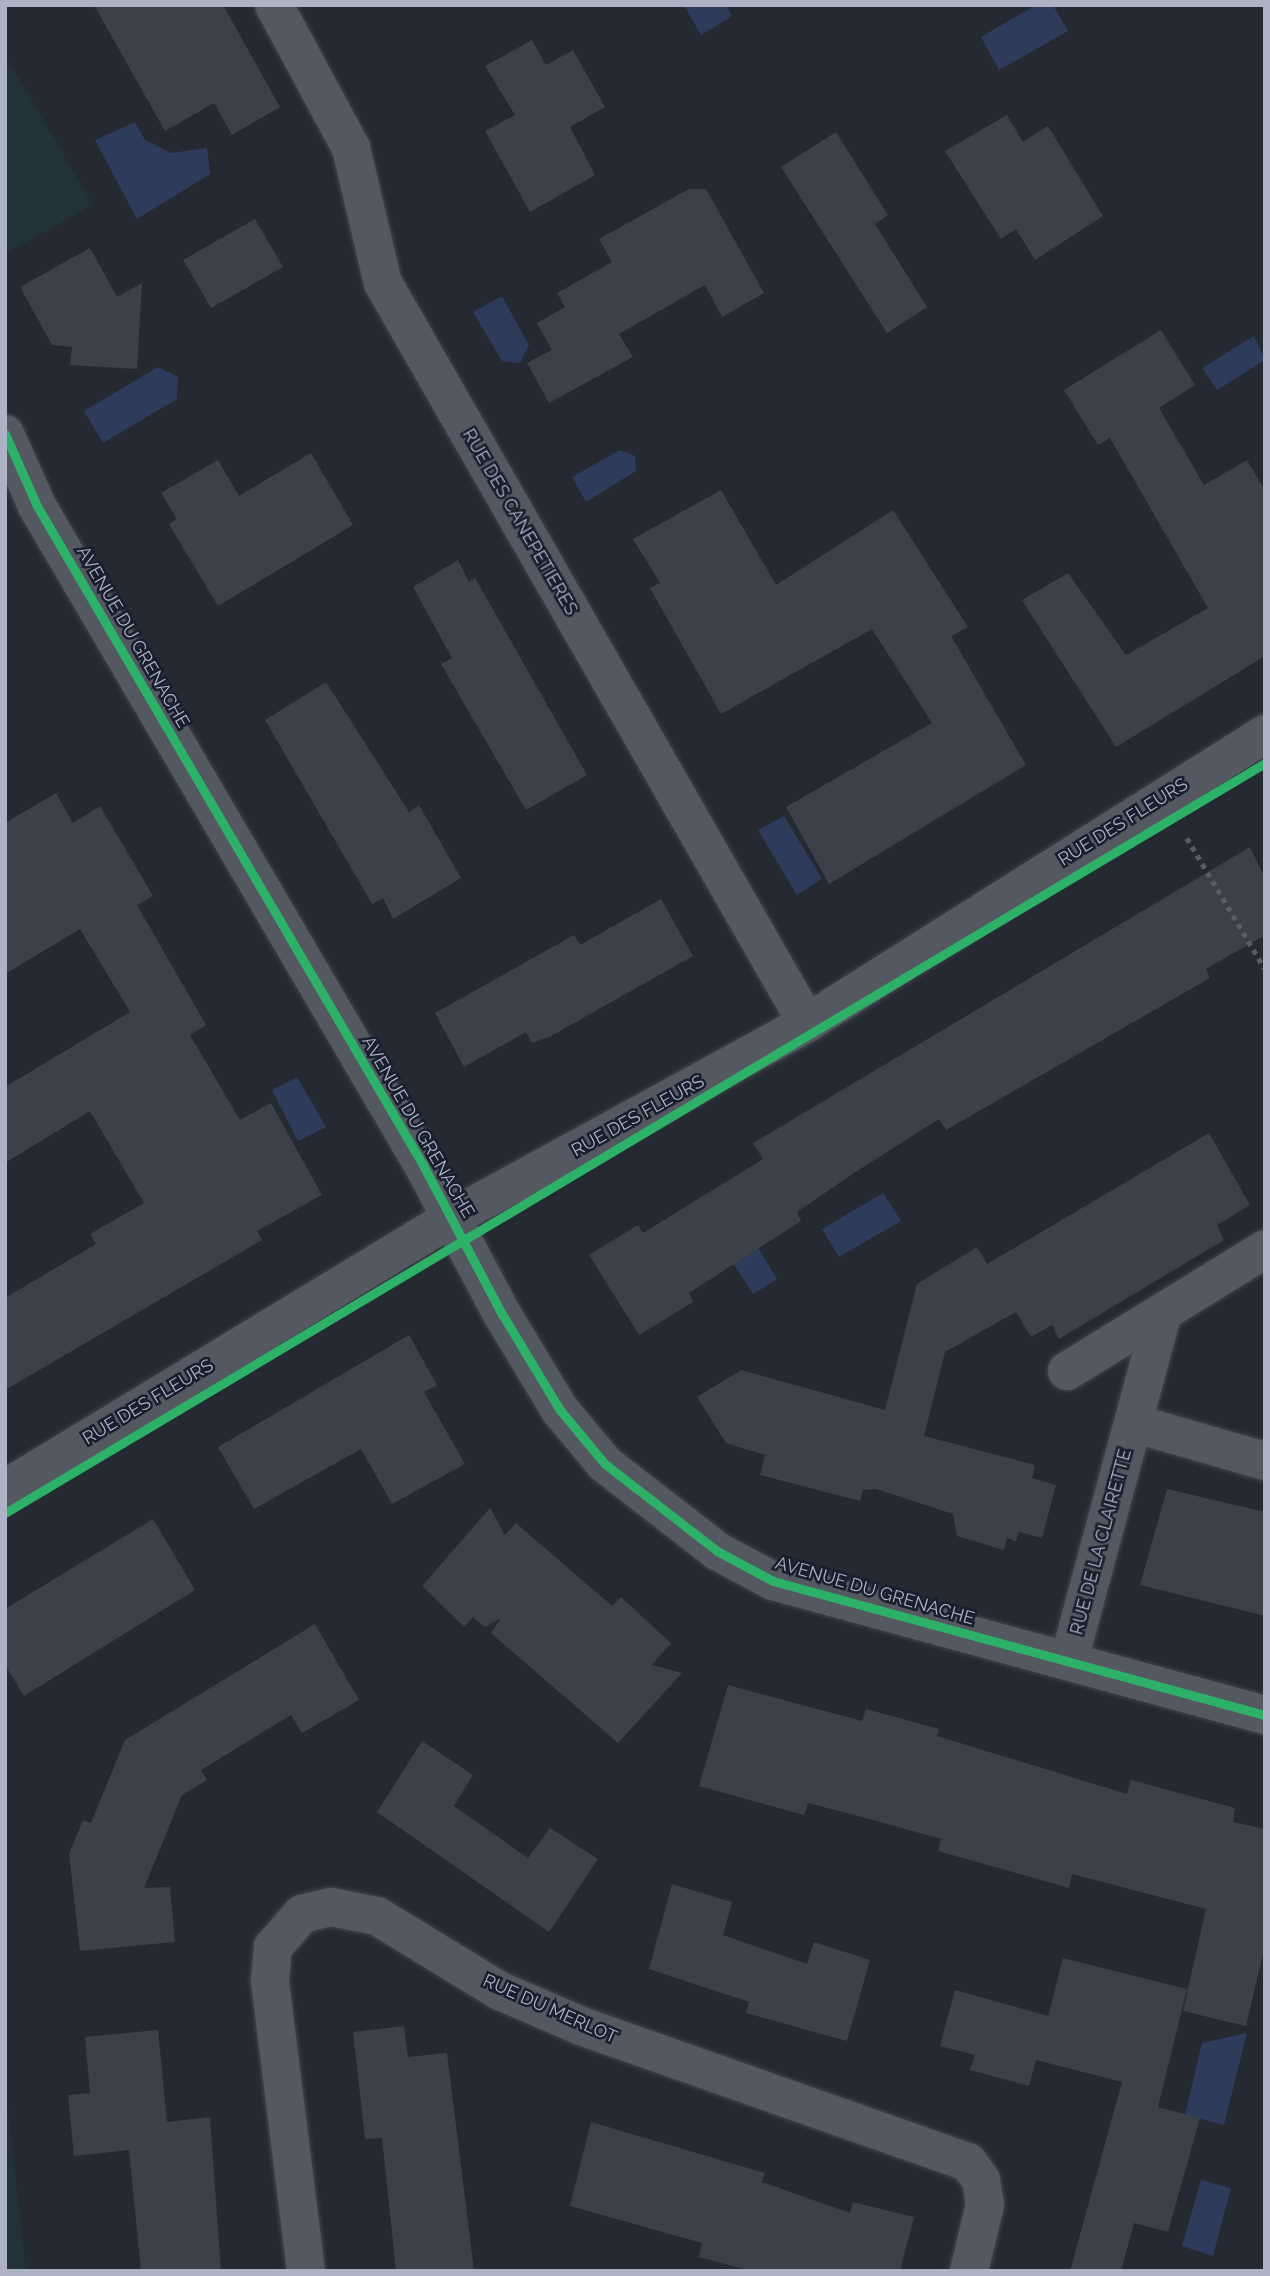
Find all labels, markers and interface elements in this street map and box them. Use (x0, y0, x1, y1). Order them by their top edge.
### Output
street label: RUE DES CANEPETIERES (458, 425, 582, 619)
street label: AVENUE DU GRENACHE (72, 542, 194, 732)
street label: RUE DES FLEURS (1054, 773, 1192, 871)
street label: AVENUE DU GRENACHE (357, 1032, 479, 1222)
street label: RUE DES FLEURS (568, 1071, 708, 1161)
street label: RUE DES FLEURS (79, 1355, 217, 1449)
street label: RUE DE LA CLAIRETTE (1066, 1447, 1136, 1637)
street label: AVENUE DU GRENACHE (773, 1552, 977, 1630)
street label: RUE DU MERLOT (480, 1970, 620, 2048)

